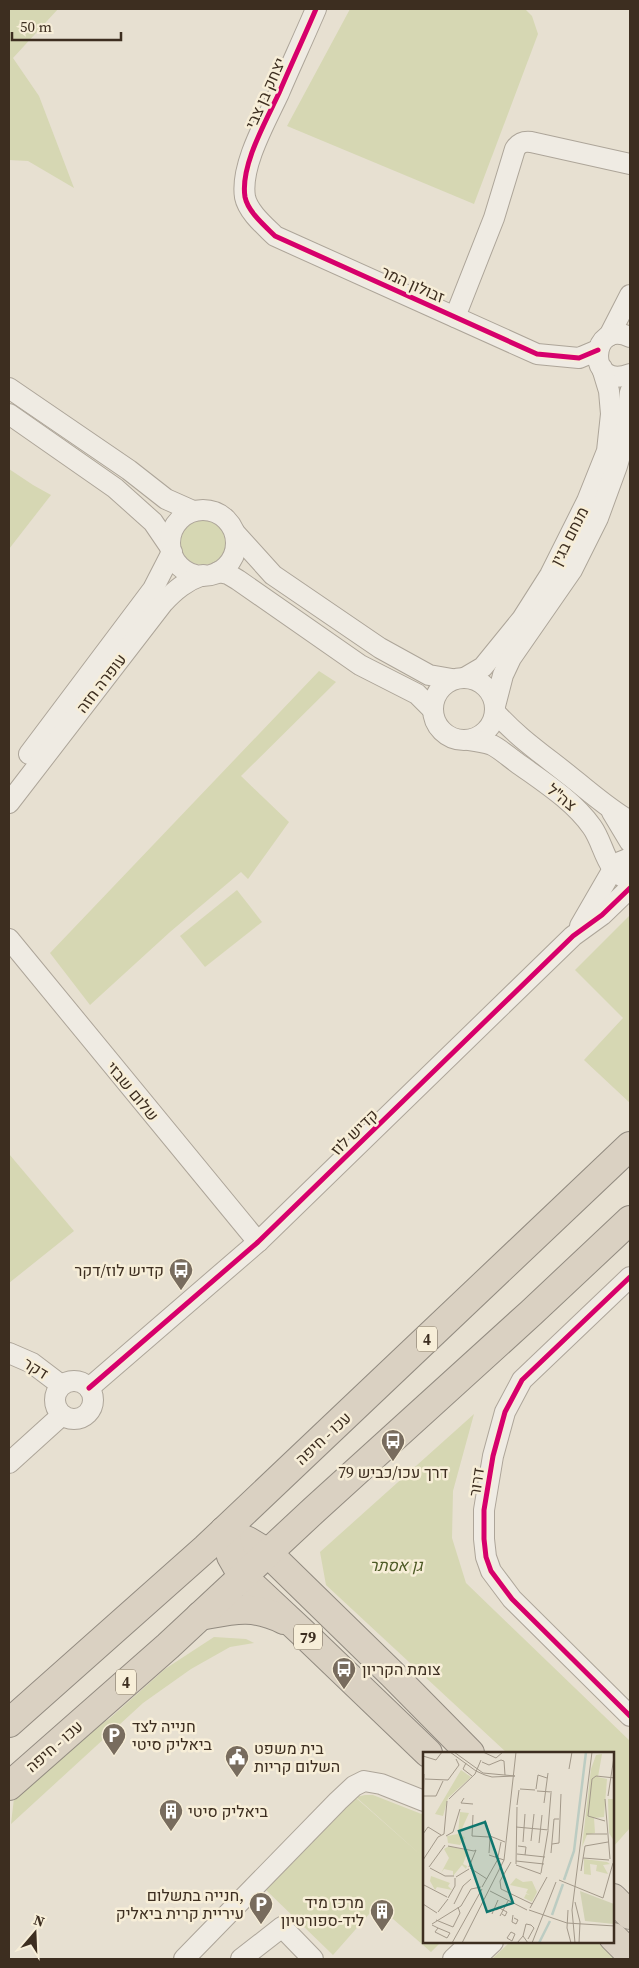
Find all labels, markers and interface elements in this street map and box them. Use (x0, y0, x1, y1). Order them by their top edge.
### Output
scale bar (12, 10, 121, 42)
text: 50 m (20, 16, 52, 37)
street label: יצחק בן צבי (240, 54, 290, 132)
street label: זבולון המר (378, 260, 449, 308)
street label: מנחם בגין (545, 503, 593, 569)
street label: עופרה חזה (71, 649, 131, 717)
street label: צה"ל (543, 778, 582, 816)
street label: שלום שבזי (102, 1057, 164, 1125)
street label: קדיש לוז (325, 1104, 383, 1160)
bus stop icon: קדיש לוז/דקר (168, 1257, 194, 1291)
place label: קדיש לוז/דקר (74, 1259, 164, 1281)
road number: 4 (417, 1326, 437, 1352)
street label: דקר (19, 1352, 53, 1384)
street label: עכו - חיפה (290, 1406, 356, 1470)
bus stop icon: דרך עכו/כביש 79 (380, 1428, 406, 1462)
place label: דרך עכו/כביש 79 (338, 1461, 448, 1483)
street label: דרור (463, 1466, 489, 1498)
park label: גן אסתר (370, 1554, 424, 1576)
road number: 79 (294, 1624, 322, 1650)
bus stop icon: צומת הקריון (331, 1656, 357, 1690)
place label: צומת הקריון (362, 1658, 441, 1680)
road number: 4 (116, 1670, 136, 1694)
street label: עכו - חיפה (21, 1715, 87, 1777)
place label: חנייה לצד ביאליק סיטי (132, 1715, 213, 1755)
parking icon: חנייה לצד ביאליק סיטי (101, 1722, 127, 1756)
place label: בית משפט השלום קריות (254, 1737, 340, 1777)
public building icon: בית משפט השלום קריות (224, 1744, 250, 1778)
inset map (423, 1752, 614, 1943)
building icon: ביאליק סיטי (158, 1798, 184, 1832)
place label: ביאליק סיטי (188, 1800, 269, 1822)
place label: חנייה בתשלום, עיריית קרית ביאליק (116, 1884, 244, 1924)
parking icon: חנייה בתשלום, עיריית קרית ביאליק (248, 1891, 274, 1925)
place label: מרכז מיד ליד-ספורטיון (281, 1891, 364, 1931)
building icon: מרכז מיד ליד-ספורטיון (369, 1898, 395, 1932)
north arrow (10, 1908, 60, 1958)
text: N (31, 1910, 47, 1932)

